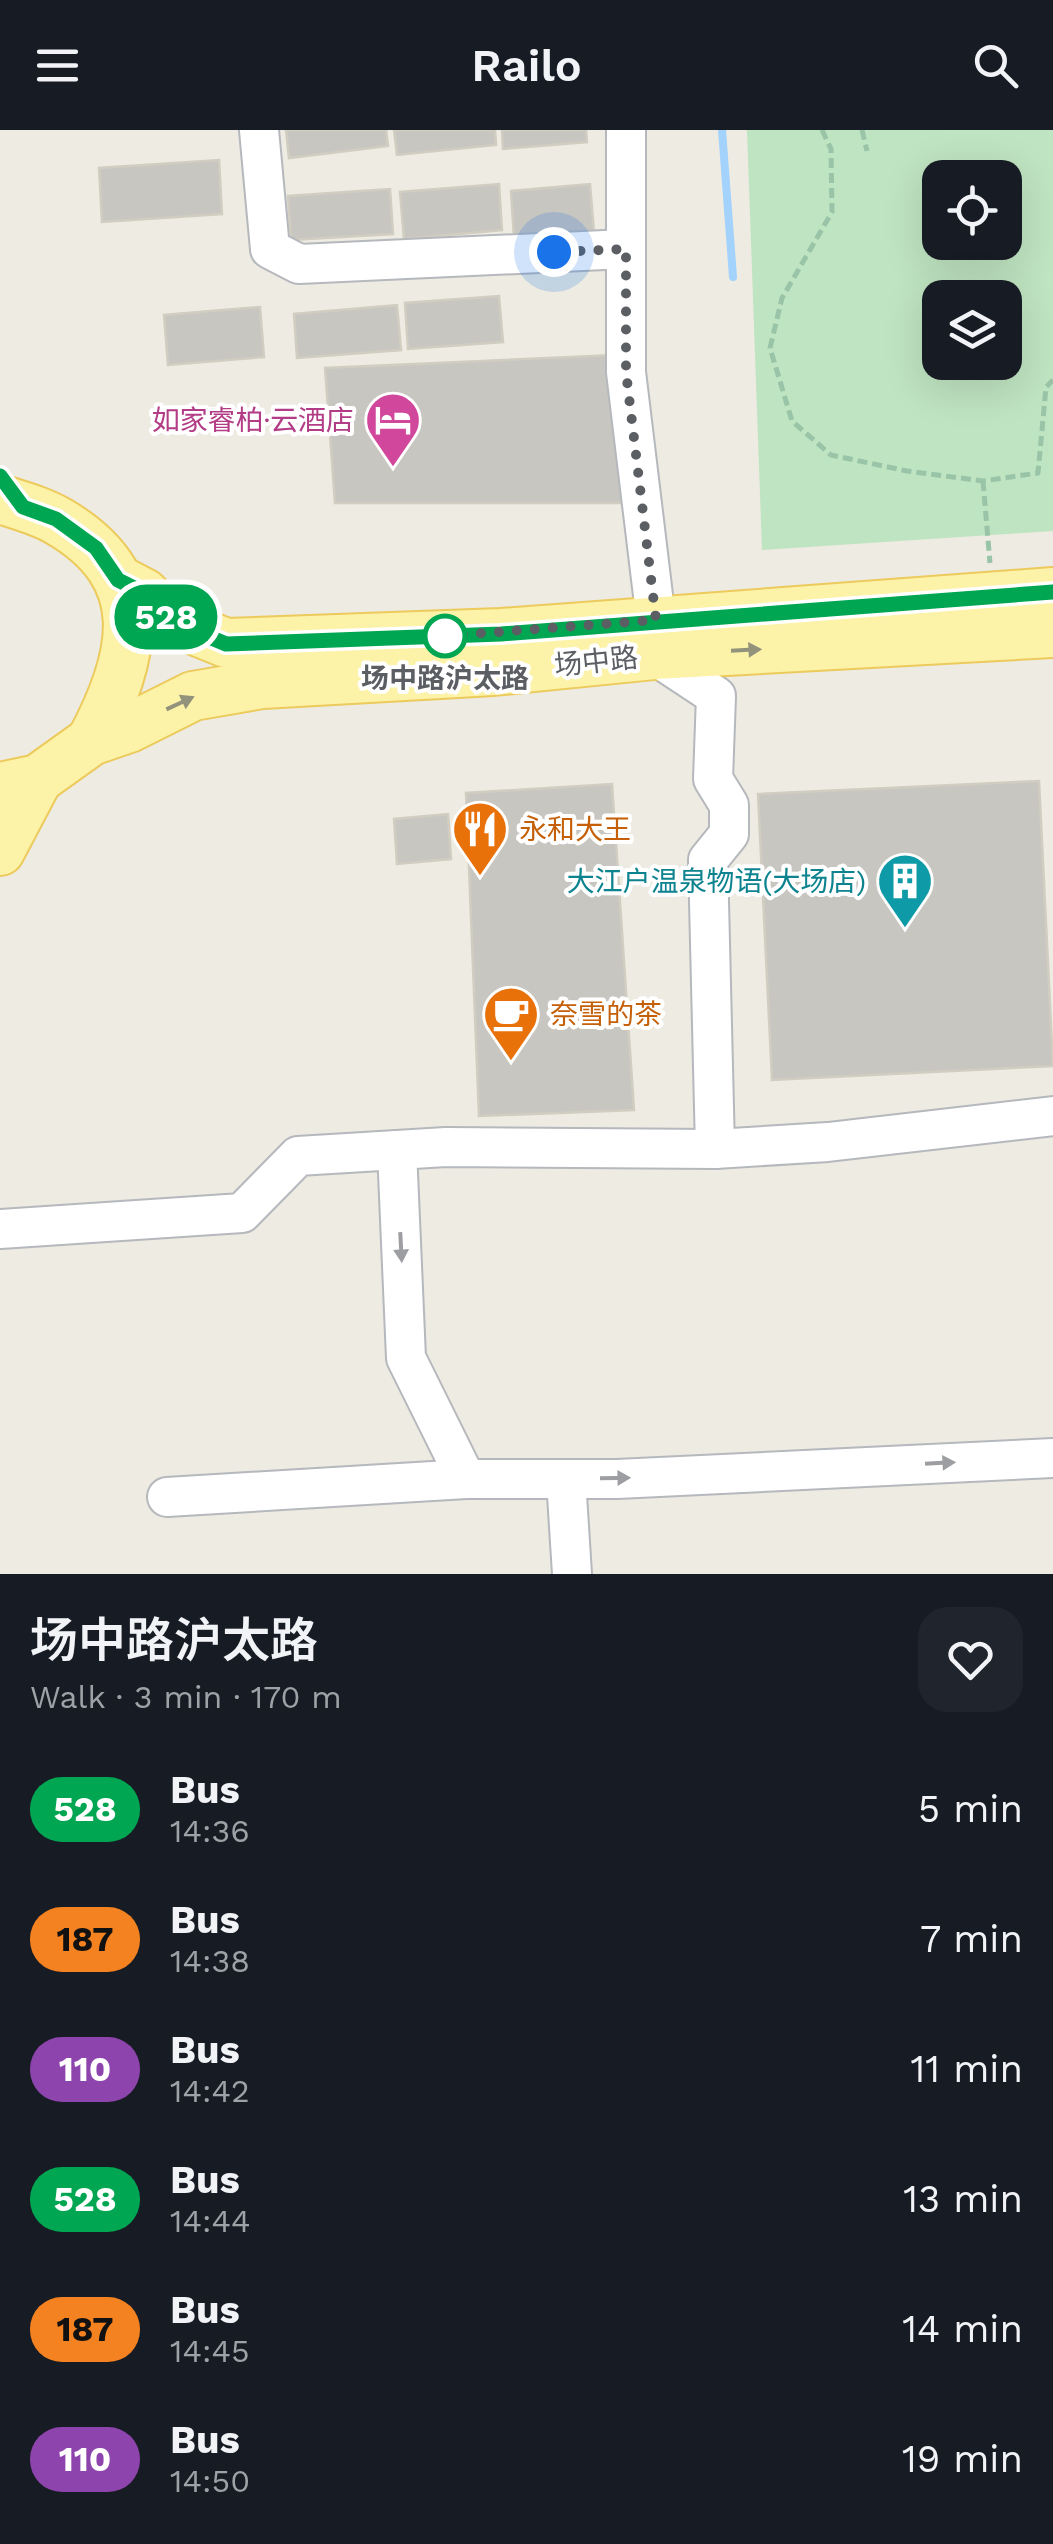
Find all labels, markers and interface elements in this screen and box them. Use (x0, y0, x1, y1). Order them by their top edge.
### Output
icon: menu (30, 38, 85, 93)
icon: search (968, 38, 1023, 93)
text: Railo (471, 39, 582, 92)
map controls (922, 160, 1022, 380)
button: locate (922, 160, 1022, 260)
your location (529, 227, 579, 277)
button: layers (922, 280, 1022, 380)
hotel icon: 如家睿柏·云酒店 (363, 390, 423, 469)
place label: 如家睿柏·云酒店 (152, 404, 354, 437)
line badge: 528 (109, 584, 224, 650)
text: 528 (134, 596, 198, 638)
marker: 场中路沪太路 (424, 615, 466, 657)
street label: 场中路 (553, 641, 640, 682)
one-way arrow (731, 642, 763, 658)
place label: 场中路沪太路 (361, 662, 529, 695)
one-way arrow (165, 695, 195, 711)
restaurant icon: 永和大王 (450, 799, 510, 878)
place label: 永和大王 (519, 813, 631, 846)
building icon: 大江户温泉物语(大场店) (875, 851, 935, 930)
place label: 大江户温泉物语(大场店) (566, 865, 866, 898)
cafe icon: 奈雪的茶 (481, 984, 541, 1063)
place label: 奈雪的茶 (550, 998, 662, 1031)
one-way arrow (393, 1232, 409, 1264)
one-way arrow (924, 1455, 956, 1471)
one-way arrow (600, 1470, 632, 1486)
button: heart (918, 1607, 1023, 1712)
text: 场中路沪太路 (30, 1612, 318, 1669)
text: Walk · 3 min · 170 m (30, 1678, 342, 1716)
text: Bus (170, 1768, 240, 1812)
text: 5 min (918, 1787, 1023, 1831)
text: 528 (53, 1788, 117, 1830)
text: 14:36 (170, 1812, 250, 1850)
text: Bus (170, 1898, 240, 1942)
text: 7 min (920, 1917, 1023, 1961)
text: 187 (56, 1918, 114, 1960)
text: 14:38 (170, 1942, 250, 1980)
text: Bus (170, 2028, 240, 2072)
text: 11 min (911, 2047, 1023, 2091)
text: 110 (59, 2048, 111, 2090)
text: 14:42 (170, 2072, 250, 2110)
text: Bus (170, 2158, 240, 2202)
text: 13 min (903, 2177, 1023, 2221)
text: 528 (53, 2178, 117, 2220)
text: 14:44 (170, 2202, 251, 2240)
text: Bus (170, 2288, 240, 2332)
text: 14 min (902, 2307, 1023, 2351)
text: 187 (56, 2308, 114, 2350)
text: 14:45 (170, 2332, 250, 2370)
text: Bus (170, 2418, 240, 2462)
text: 19 min (902, 2437, 1023, 2481)
text: 110 (59, 2438, 111, 2480)
text: 14:50 (170, 2462, 250, 2500)

